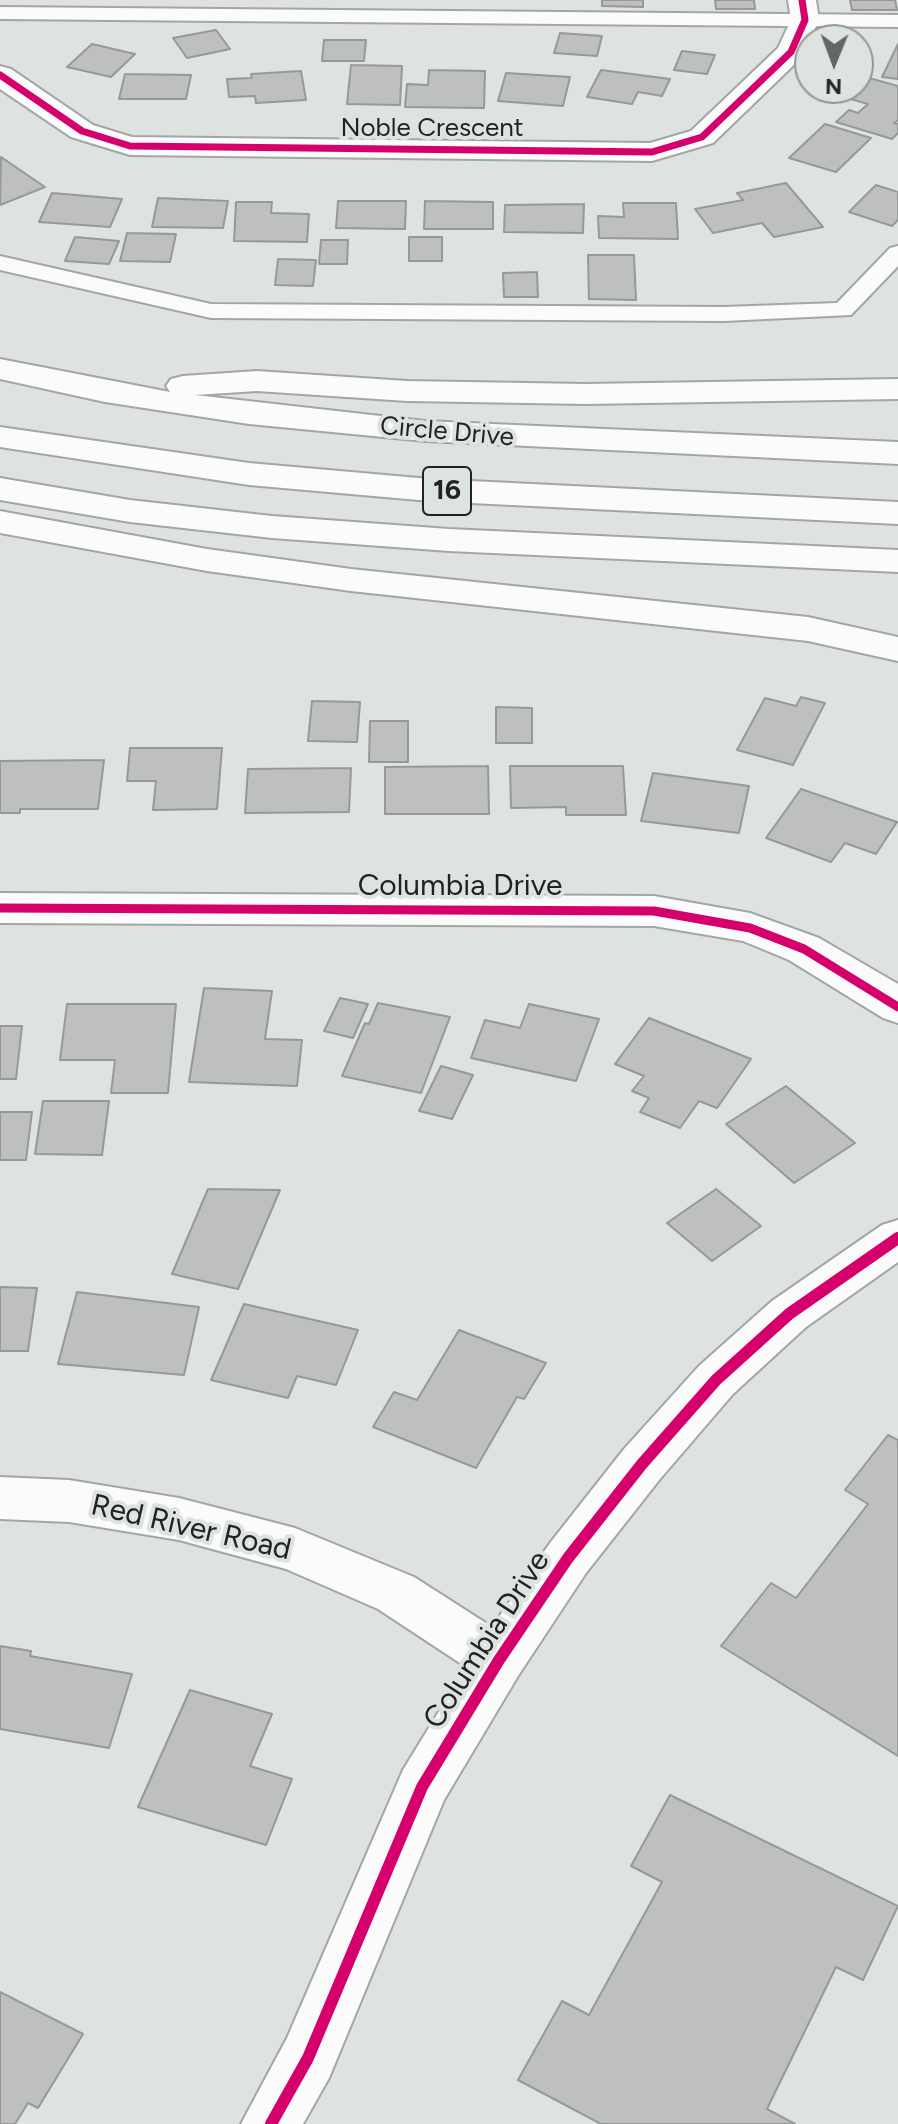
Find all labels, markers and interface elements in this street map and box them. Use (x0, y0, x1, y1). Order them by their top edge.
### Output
north arrow (794, 24, 874, 104)
text: N (825, 73, 842, 100)
street label: Noble Crescent (340, 112, 524, 144)
street label: Circle Drive (379, 411, 515, 453)
road number: 16 (423, 467, 471, 515)
street label: Columbia Drive (358, 868, 562, 904)
street label: Red River Road (88, 1488, 294, 1568)
street label: Columbia Drive (416, 1544, 558, 1736)

